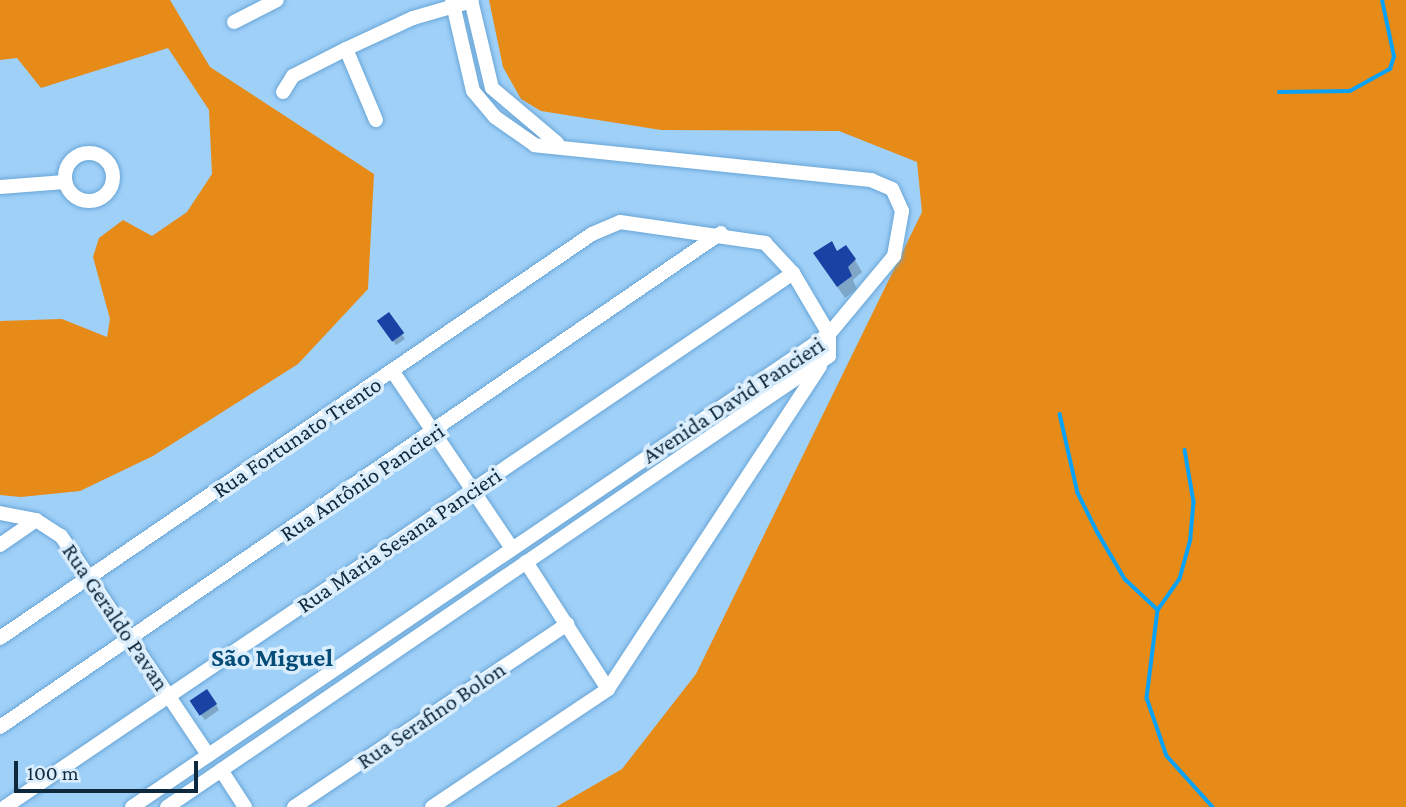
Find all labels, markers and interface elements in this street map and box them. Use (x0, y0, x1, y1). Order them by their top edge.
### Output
street label: Avenida David Pancieri (637, 331, 829, 469)
street label: Rua Fortunato Trento (207, 370, 387, 504)
street label: Rua Antônio Pancieri (275, 417, 449, 547)
street label: Rua Maria Sesana Pancieri (292, 461, 506, 619)
street label: Rua Geraldo Pavan (57, 538, 175, 696)
district label: São Miguel (211, 642, 333, 674)
street label: Rua Serafino Bolon (352, 655, 510, 775)
scale bar (18, 748, 201, 792)
text: 100 m (27, 761, 79, 785)

